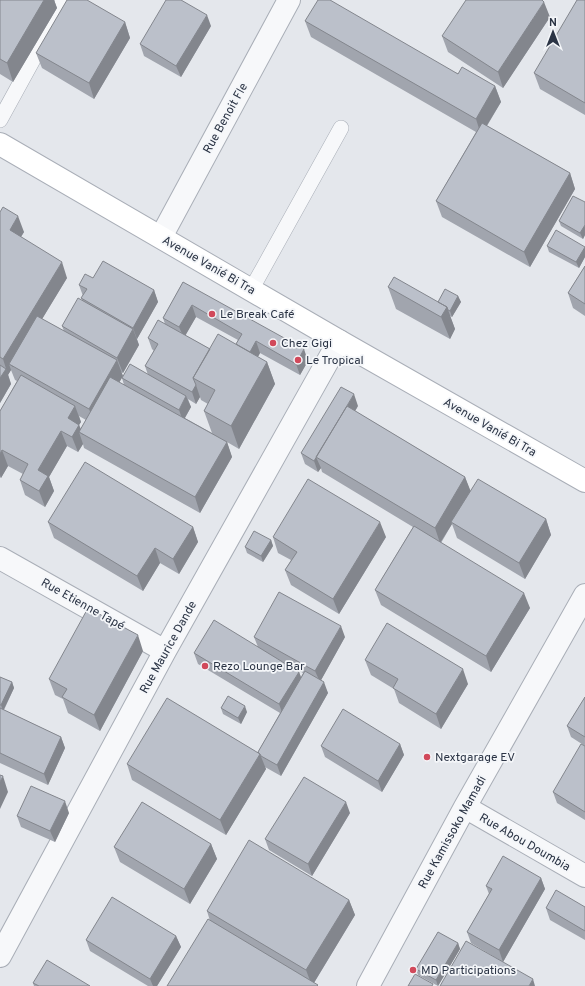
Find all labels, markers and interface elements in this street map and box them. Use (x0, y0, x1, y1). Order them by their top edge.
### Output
north arrow (533, 12, 573, 52)
text: N (549, 16, 557, 30)
street label: Rue Benoit Fle (200, 80, 252, 157)
street label: Avenue Vanié Bi Tra (159, 233, 258, 299)
place label: Le Break Café (220, 307, 294, 323)
marker: Le Break Café (207, 309, 217, 319)
place label: Chez Gigi (281, 336, 332, 352)
marker: Chez Gigi (268, 338, 278, 348)
place label: Le Tropical (306, 353, 364, 369)
marker: Le Tropical (293, 355, 303, 365)
street label: Avenue Vanié Bi Tra (440, 395, 539, 461)
street label: Rue Etienne Tapé (38, 575, 127, 635)
street label: Rue Maurice Dande (137, 598, 201, 697)
place label: Rezo Lounge Bar (213, 659, 305, 675)
marker: Rezo Lounge Bar (200, 661, 210, 671)
place label: Nextgarage EV (435, 750, 515, 766)
marker: Nextgarage EV (422, 752, 432, 762)
street label: Rue Kamissoko Mamadi (415, 773, 491, 892)
street label: Rue Abou Doumbia (476, 810, 573, 875)
place label: MD Participations (421, 963, 516, 979)
marker: MD Participations (408, 965, 418, 975)

